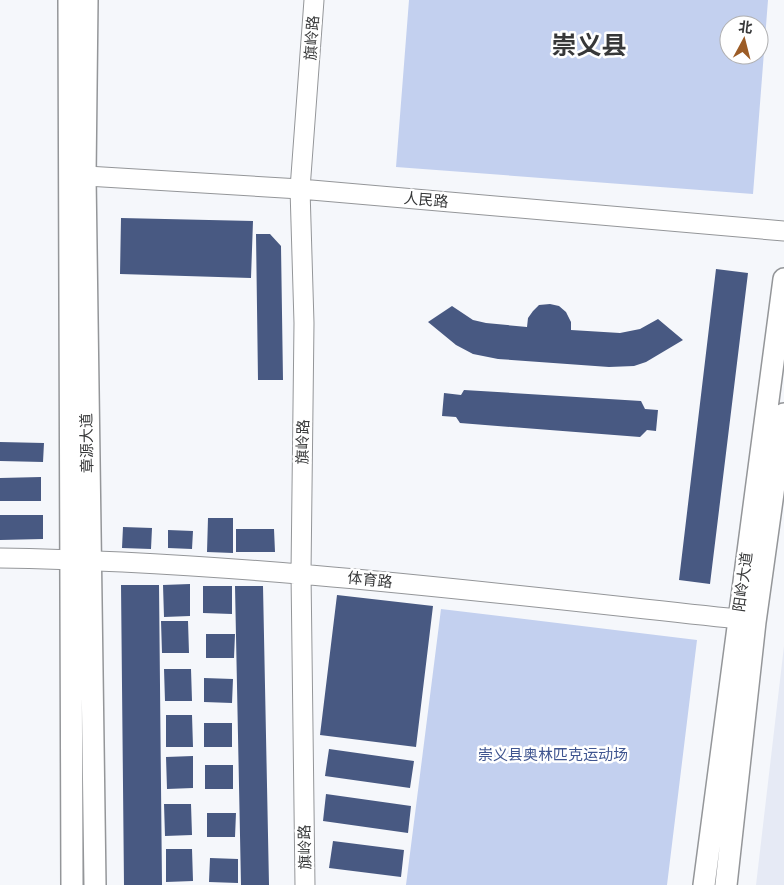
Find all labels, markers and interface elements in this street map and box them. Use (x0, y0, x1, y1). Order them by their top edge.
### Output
street label: 旗岭路 (300, 15, 323, 61)
north arrow (719, 15, 769, 65)
text: 北 (738, 17, 754, 37)
district label: 崇义县 (551, 29, 627, 60)
street label: 人民路 (403, 188, 449, 211)
street label: 章源大道 (76, 413, 97, 473)
street label: 旗岭路 (293, 419, 312, 465)
street label: 阳岭大道 (729, 551, 756, 613)
street label: 体育路 (347, 568, 393, 591)
park label: 崇义县奥林匹克运动场 (478, 745, 628, 764)
street label: 旗岭路 (295, 824, 314, 870)

